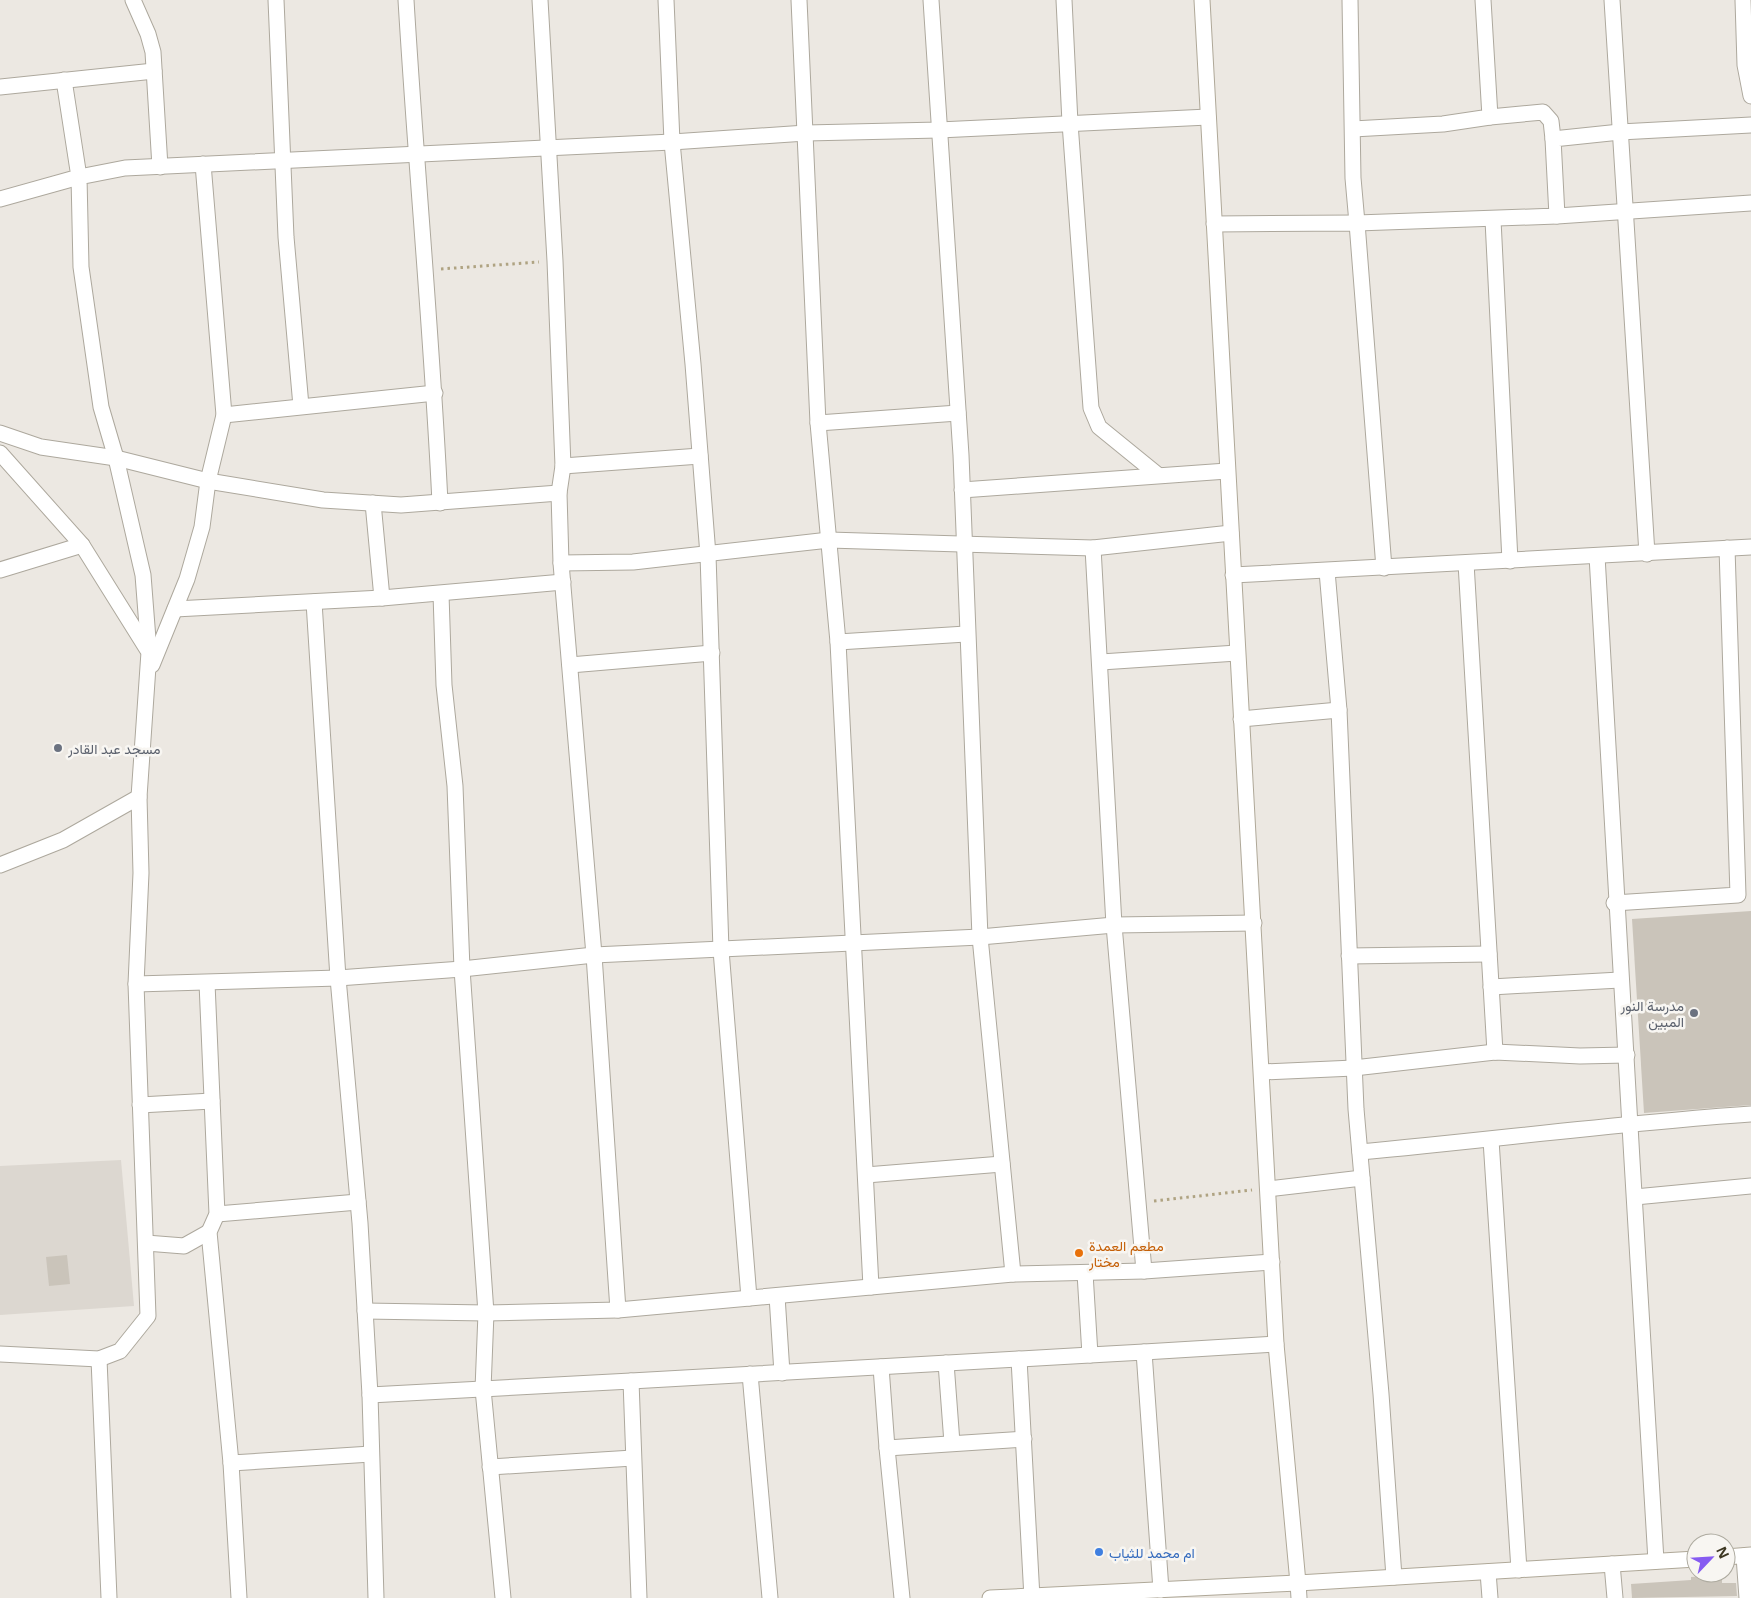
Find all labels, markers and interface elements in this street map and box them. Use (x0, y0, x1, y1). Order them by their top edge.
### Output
place label: مسجد عبد القادر (67, 739, 161, 758)
marker: مسجد عبد القادر (52, 742, 64, 754)
place label: مدرسة النور المبين (1619, 996, 1684, 1031)
marker: مدرسة النور المبين (1688, 1007, 1700, 1019)
place label: مطعم العمدة مختار (1088, 1236, 1164, 1271)
marker: مطعم العمدة مختار (1073, 1247, 1085, 1259)
north arrow (1686, 1533, 1736, 1583)
place label: ام محمد للثياب (1109, 1543, 1195, 1562)
text: N (1712, 1543, 1734, 1561)
marker: ام محمد للثياب (1093, 1546, 1105, 1558)

